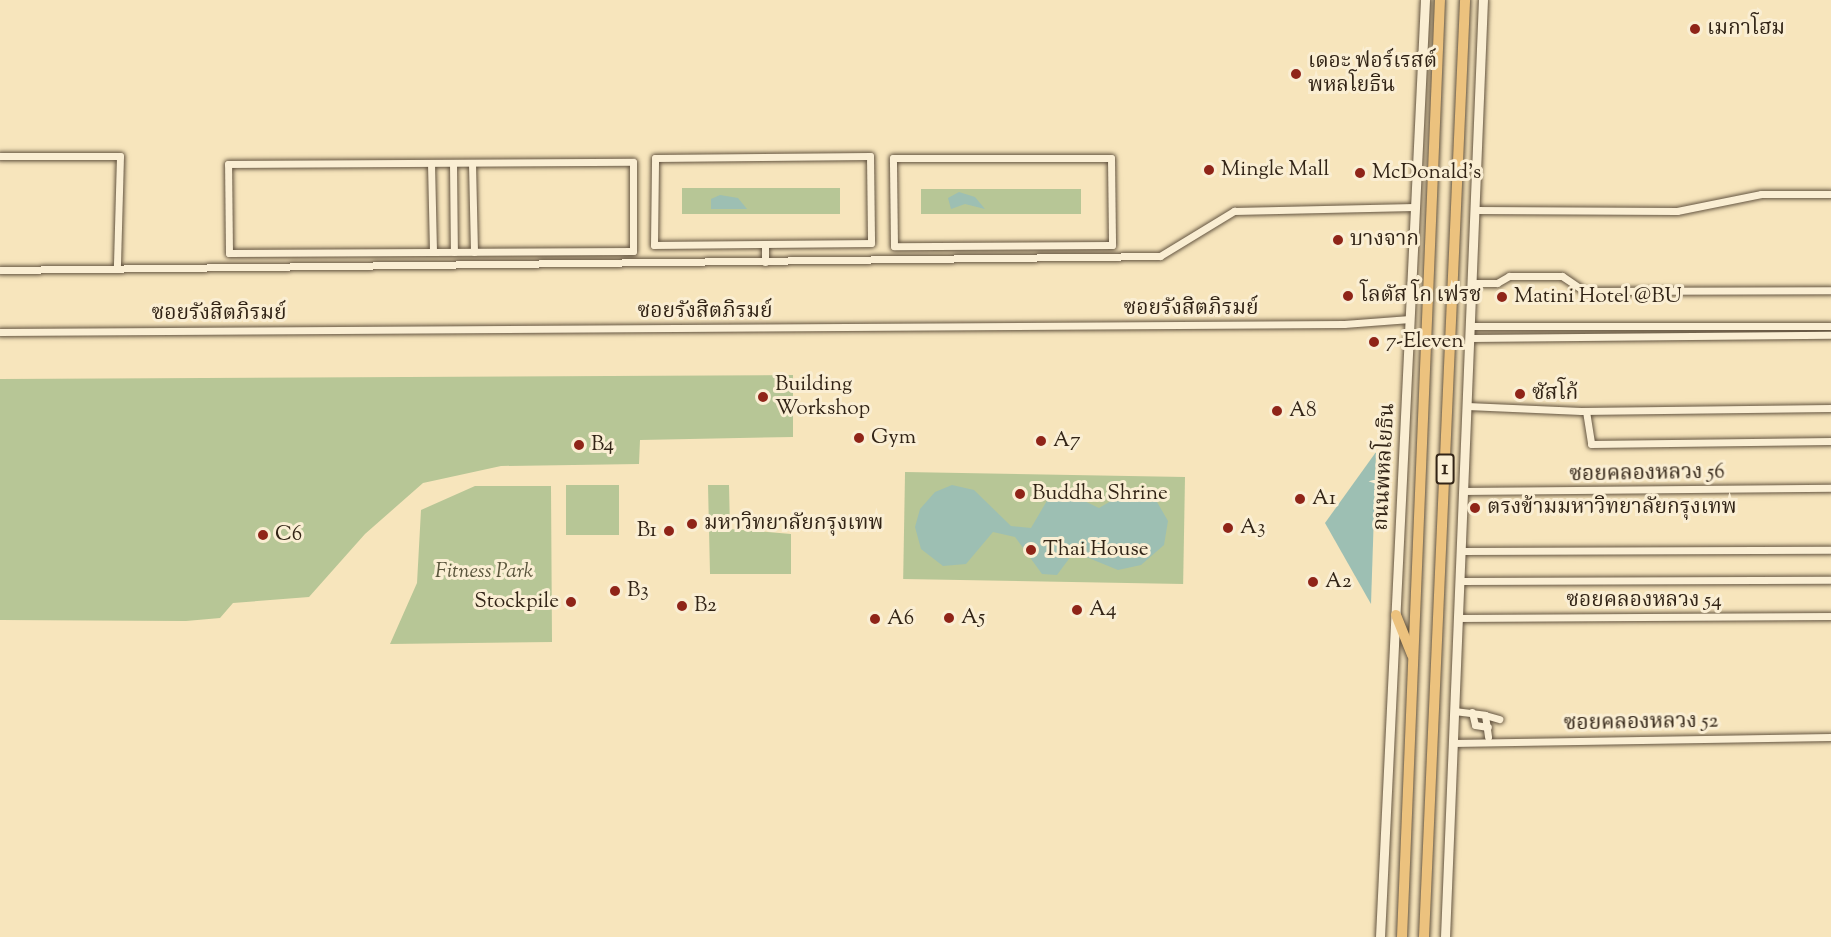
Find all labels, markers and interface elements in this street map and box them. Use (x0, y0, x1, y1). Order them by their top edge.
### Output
place label: เมกาโฮม (1707, 16, 1785, 42)
marker: เมกาโฮม (1688, 22, 1702, 36)
place label: เดอะ ฟอร์เรสต์ พหลโยธิน (1308, 49, 1437, 99)
marker: เดอะ ฟอร์เรสต์ พหลโยธิน (1289, 67, 1303, 81)
place label: Mingle Mall (1221, 157, 1329, 183)
place label: McDonald's (1372, 160, 1481, 186)
marker: Mingle Mall (1202, 163, 1216, 177)
marker: McDonald's (1353, 166, 1367, 180)
place label: บางจาก (1350, 227, 1419, 253)
marker: บางจาก (1331, 233, 1345, 247)
place label: โลตัส โก เฟรช (1360, 283, 1481, 309)
place label: Matini Hotel @BU (1514, 284, 1682, 310)
marker: โลตัส โก เฟรช (1341, 289, 1355, 303)
marker: Matini Hotel @BU (1495, 290, 1509, 304)
street label: ซอยรังสิตภิรมย์ (1124, 296, 1258, 322)
street label: ซอยรังสิตภิรมย์ (638, 299, 772, 325)
street label: ซอยรังสิตภิรมย์ (152, 301, 286, 327)
place label: 7-Eleven (1386, 329, 1464, 355)
marker: 7-Eleven (1367, 335, 1381, 349)
place label: Building Workshop (775, 372, 870, 422)
place label: ซัสโก้ (1532, 381, 1578, 407)
marker: ซัสโก้ (1513, 387, 1527, 401)
marker: Building Workshop (756, 390, 770, 404)
place label: A8 (1289, 398, 1317, 424)
street label: ถนนพหลโยธิน (1369, 403, 1401, 531)
marker: A8 (1270, 404, 1284, 418)
place label: Gym (871, 425, 916, 451)
place label: A7 (1053, 428, 1081, 454)
marker: Gym (852, 431, 866, 445)
place label: B4 (591, 432, 614, 458)
marker: A7 (1034, 434, 1048, 448)
marker: B4 (572, 438, 586, 452)
road number: 1 (1434, 452, 1456, 486)
street label: ซอยคลองหลวง 56 (1569, 460, 1725, 488)
place label: Buddha Shrine (1032, 481, 1168, 507)
place label: A1 (1312, 486, 1336, 512)
marker: Buddha Shrine (1013, 487, 1027, 501)
marker: A1 (1293, 492, 1307, 506)
place label: ตรงข้ามมหาวิทยาลัยกรุงเทพ (1487, 495, 1737, 521)
marker: ตรงข้ามมหาวิทยาลัยกรุงเทพ (1468, 501, 1482, 515)
place label: มหาวิทยาลัยกรุงเทพ (704, 511, 883, 537)
place label: A3 (1240, 515, 1266, 541)
marker: มหาวิทยาลัยกรุงเทพ (685, 517, 699, 531)
place label: B1 (637, 518, 657, 544)
marker: A3 (1221, 521, 1235, 535)
place label: C6 (275, 522, 302, 548)
marker: B1 (662, 524, 676, 538)
marker: C6 (256, 528, 270, 542)
place label: Thai House (1043, 537, 1148, 563)
marker: Thai House (1024, 543, 1038, 557)
park label: Fitness Park (435, 559, 533, 585)
place label: A2 (1325, 569, 1352, 595)
marker: A2 (1306, 575, 1320, 589)
place label: B3 (627, 578, 649, 604)
marker: B3 (608, 584, 622, 598)
street label: ซอยคลองหลวง 54 (1566, 588, 1722, 614)
place label: Stockpile (474, 589, 559, 615)
place label: B2 (694, 593, 717, 619)
marker: Stockpile (564, 595, 578, 609)
place label: A4 (1089, 597, 1117, 623)
marker: B2 (675, 599, 689, 613)
marker: A4 (1070, 603, 1084, 617)
place label: A5 (961, 605, 985, 631)
place label: A6 (887, 606, 914, 632)
marker: A5 (942, 611, 956, 625)
marker: A6 (868, 612, 882, 626)
street label: ซอยคลองหลวง 52 (1563, 709, 1719, 737)

